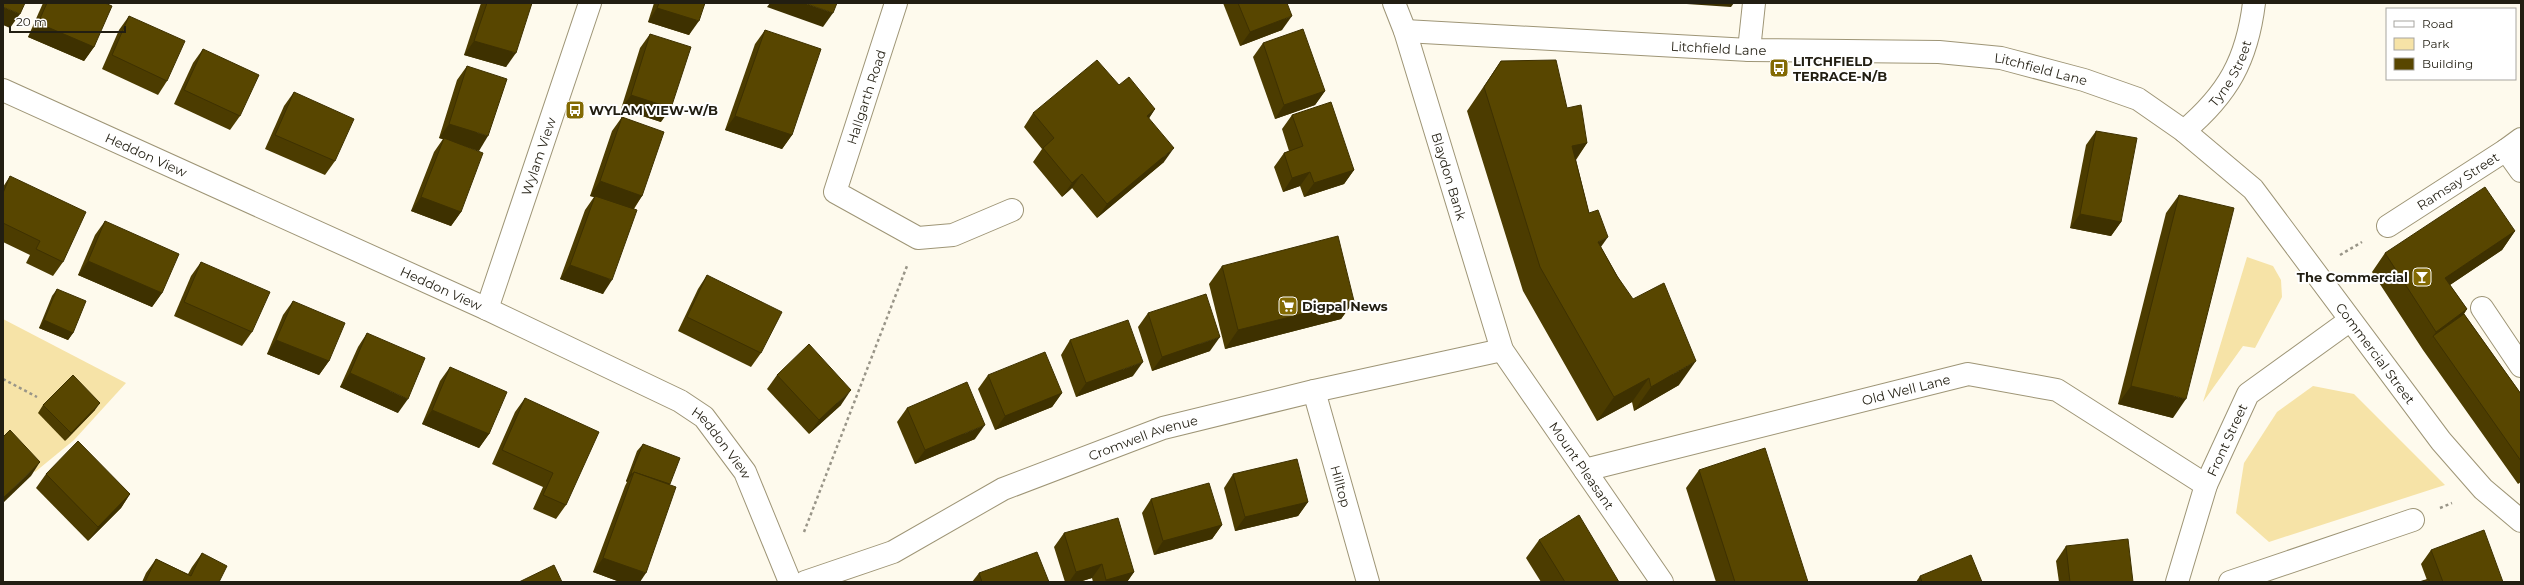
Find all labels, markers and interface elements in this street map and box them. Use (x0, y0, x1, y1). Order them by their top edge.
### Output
scale bar (10, 8, 125, 34)
legend (2386, 8, 2516, 80)
text: 20 m (16, 14, 47, 29)
text: Road (2422, 16, 2453, 31)
text: Park (2422, 36, 2450, 51)
street label: Litchfield Lane (1670, 38, 1767, 58)
street label: Tyne Street (2205, 38, 2254, 110)
street label: Hallgarth Road (843, 48, 889, 146)
street label: Litchfield Lane (1994, 49, 2089, 89)
place label: LITCHFIELD TERRACE-N/B (1793, 53, 1887, 84)
text: Building (2422, 56, 2473, 71)
bus stop icon: LITCHFIELD TERRACE-N/B (1768, 57, 1790, 79)
bus stop icon: WYLAM VIEW-W/B (564, 99, 586, 121)
place label: WYLAM VIEW-W/B (589, 102, 718, 118)
street label: Wylam View (518, 115, 559, 198)
street label: Heddon View (103, 129, 190, 180)
street label: Blaydon Bank (1428, 131, 1470, 222)
street label: Ramsay Street (2414, 149, 2502, 213)
street label: Heddon View (398, 263, 485, 314)
bar icon: The Commercial (2411, 266, 2433, 288)
place label: The Commercial (2297, 269, 2408, 285)
supermarket icon: Digpal News (1277, 295, 1299, 317)
place label: Digpal News (1302, 298, 1388, 314)
street label: Commercial Street (2333, 299, 2418, 407)
street label: Old Well Lane (1860, 371, 1952, 408)
street label: Front Street (2203, 401, 2250, 479)
street label: Heddon View (689, 403, 755, 482)
street label: Cromwell Avenue (1086, 412, 1199, 464)
street label: Mount Pleasant (1546, 419, 1618, 513)
street label: Hilltop (1327, 463, 1355, 509)

